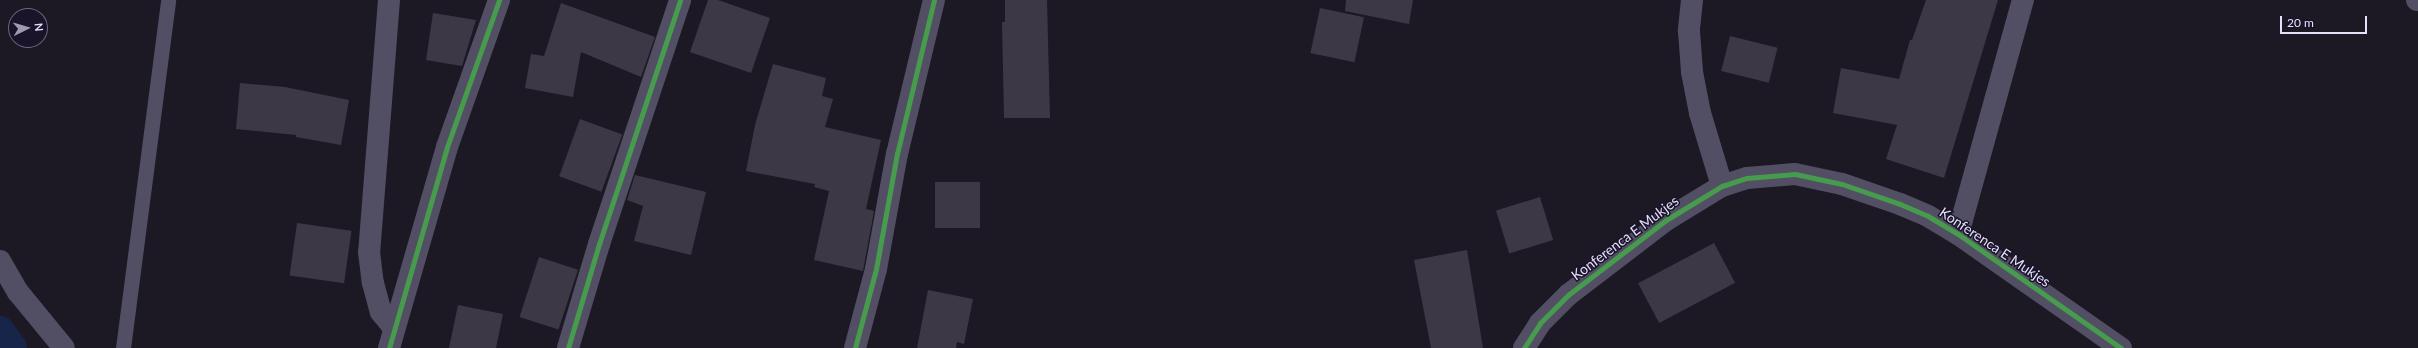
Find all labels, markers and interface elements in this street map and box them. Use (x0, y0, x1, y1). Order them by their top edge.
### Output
north arrow (8, 8, 48, 48)
scale bar (2282, 8, 2369, 34)
text: 20 m (2287, 15, 2314, 30)
text: N (33, 22, 46, 32)
street label: Konferenca E Mukjes (1568, 192, 1682, 284)
street label: Konferenca E Mukjes (1936, 204, 2054, 290)

